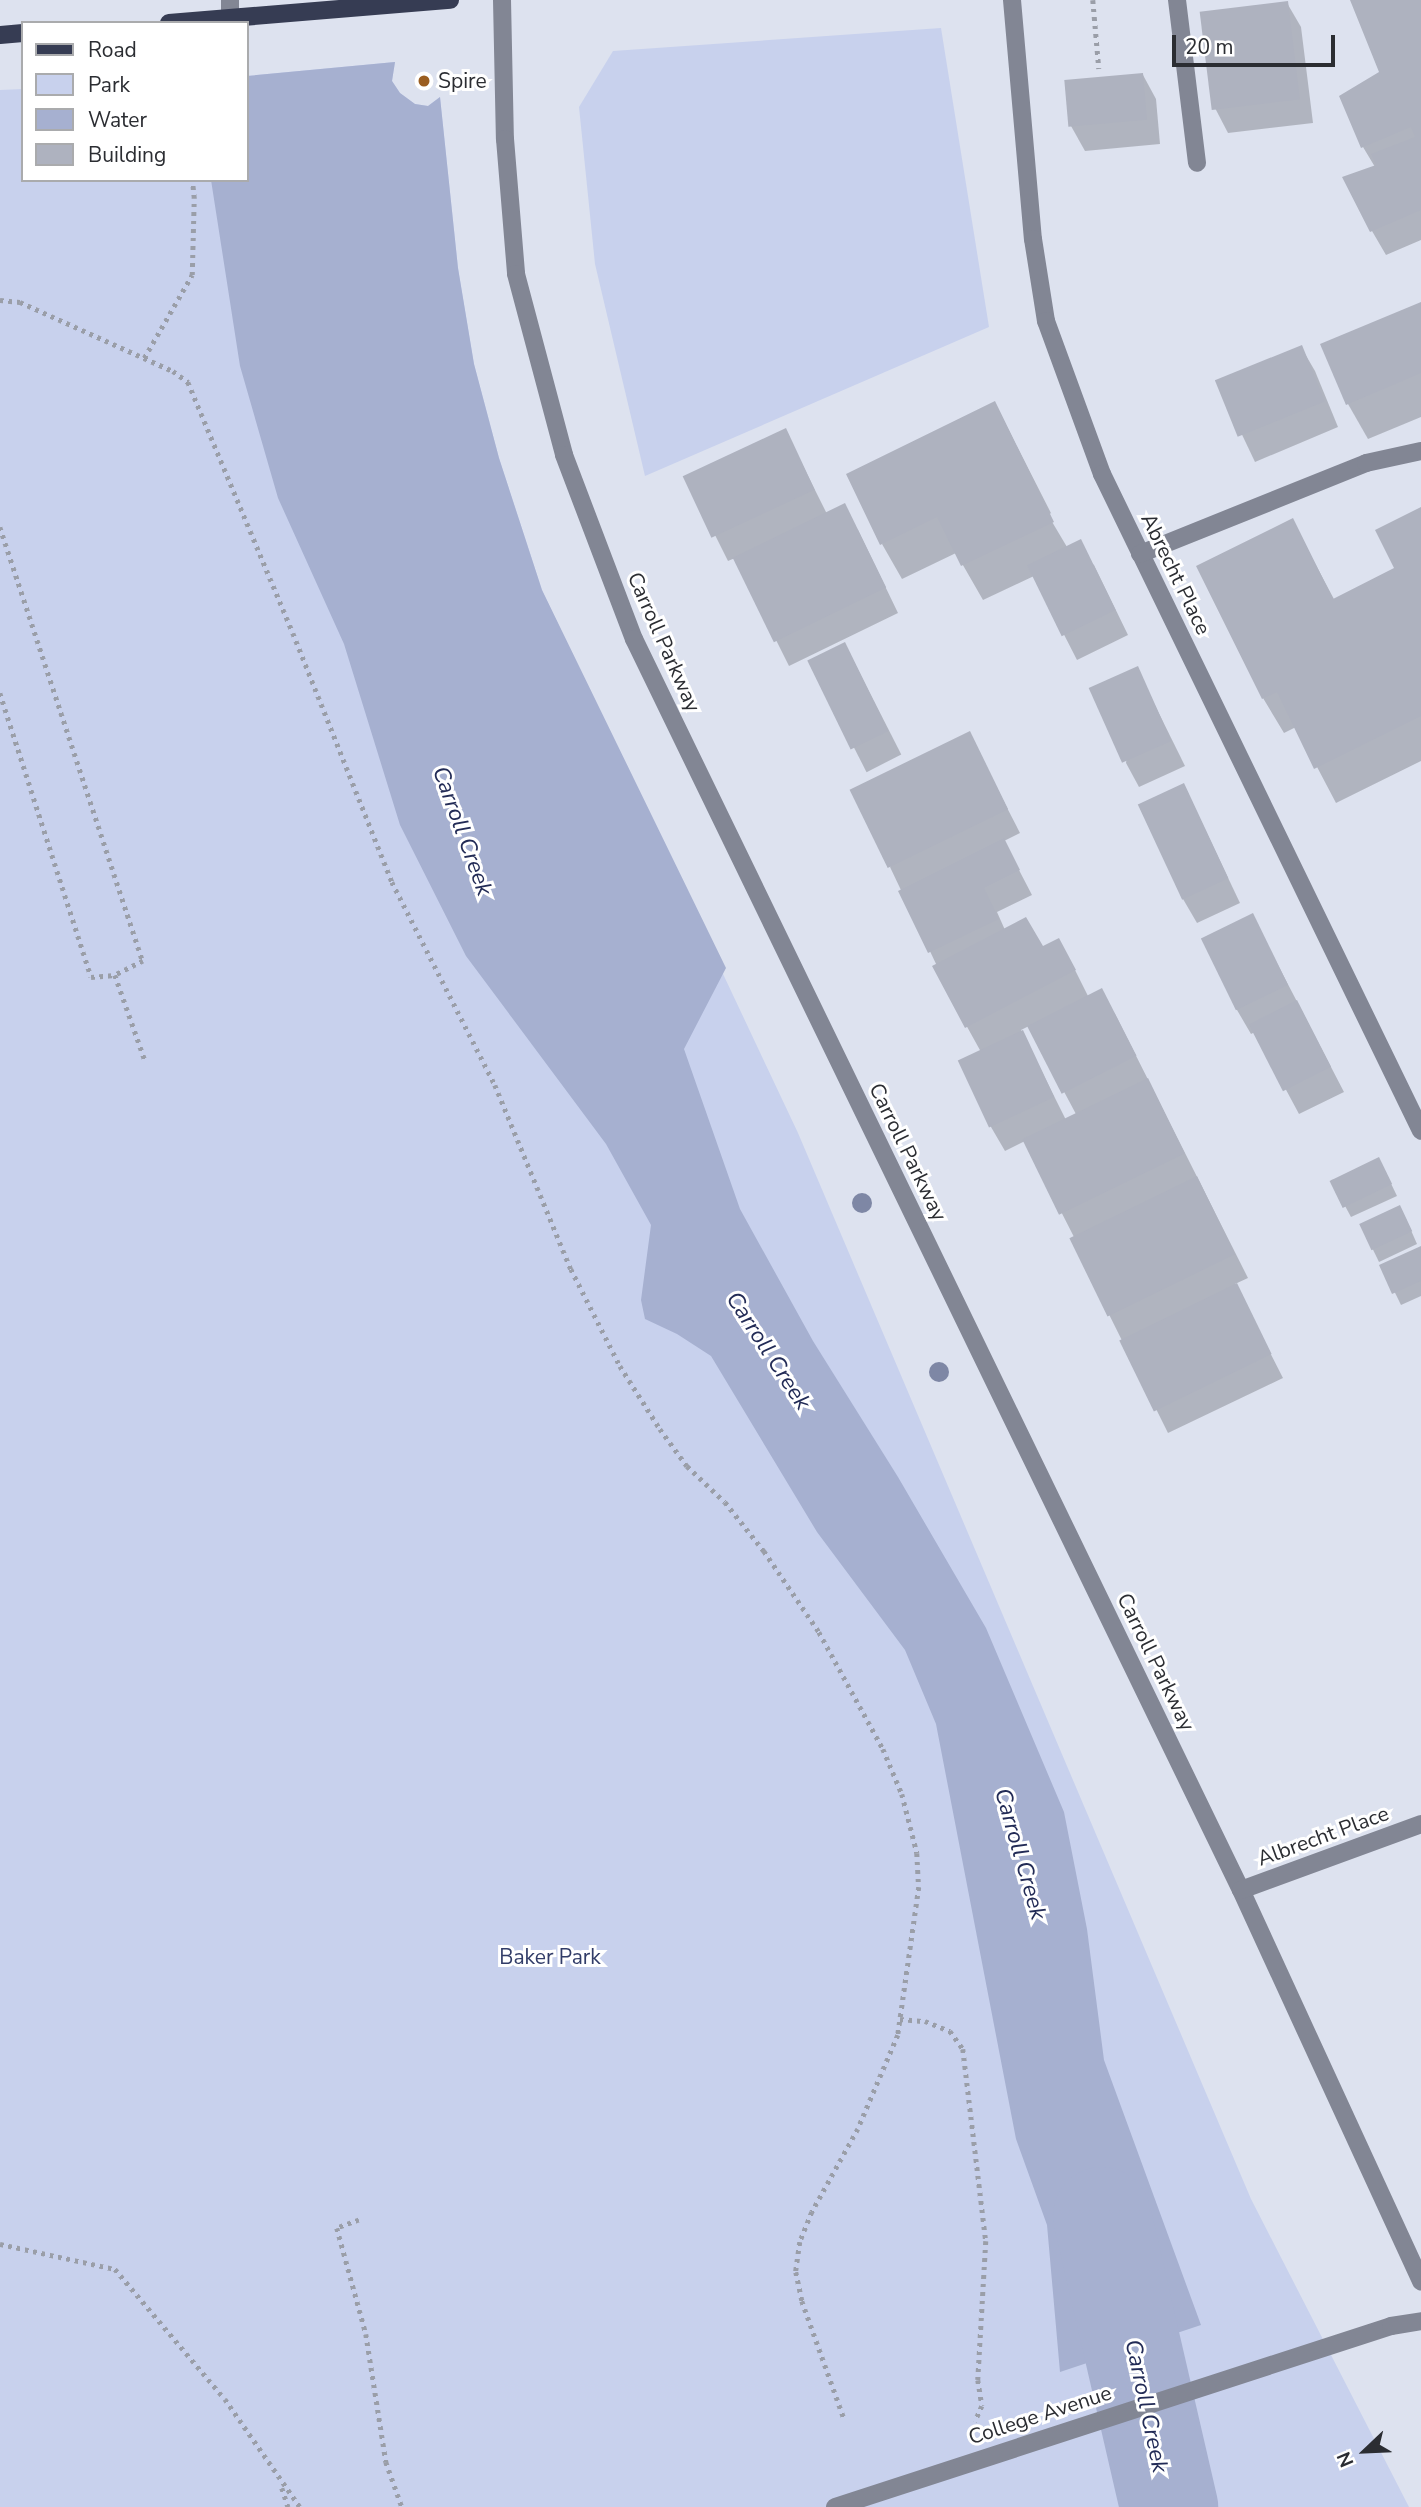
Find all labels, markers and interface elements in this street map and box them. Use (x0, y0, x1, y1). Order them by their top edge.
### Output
legend (21, 21, 248, 182)
scale bar (1176, 21, 1339, 65)
text: 20 m (1185, 33, 1234, 61)
text: Road (88, 36, 137, 64)
place label: Spire (438, 68, 487, 94)
text: Park (88, 71, 130, 99)
marker: Spire (416, 73, 432, 89)
text: Water (88, 106, 147, 134)
text: Building (88, 141, 166, 169)
street label: Abrecht Place (1136, 509, 1216, 639)
street label: Carroll Parkway (622, 568, 706, 716)
water label: Carroll Creek (426, 763, 498, 899)
street label: Carroll Parkway (864, 1079, 952, 1225)
water label: Carroll Creek (720, 1287, 816, 1415)
street label: Carroll Parkway (1112, 1589, 1200, 1735)
water label: Carroll Creek (988, 1785, 1052, 1923)
street label: Albrecht Place (1254, 1801, 1392, 1871)
park label: Baker Park (499, 1944, 601, 1970)
water label: Carroll Creek (1118, 2337, 1174, 2475)
street label: College Avenue (965, 2380, 1115, 2450)
north arrow (1330, 2416, 1400, 2486)
text: N (1331, 2448, 1360, 2471)

